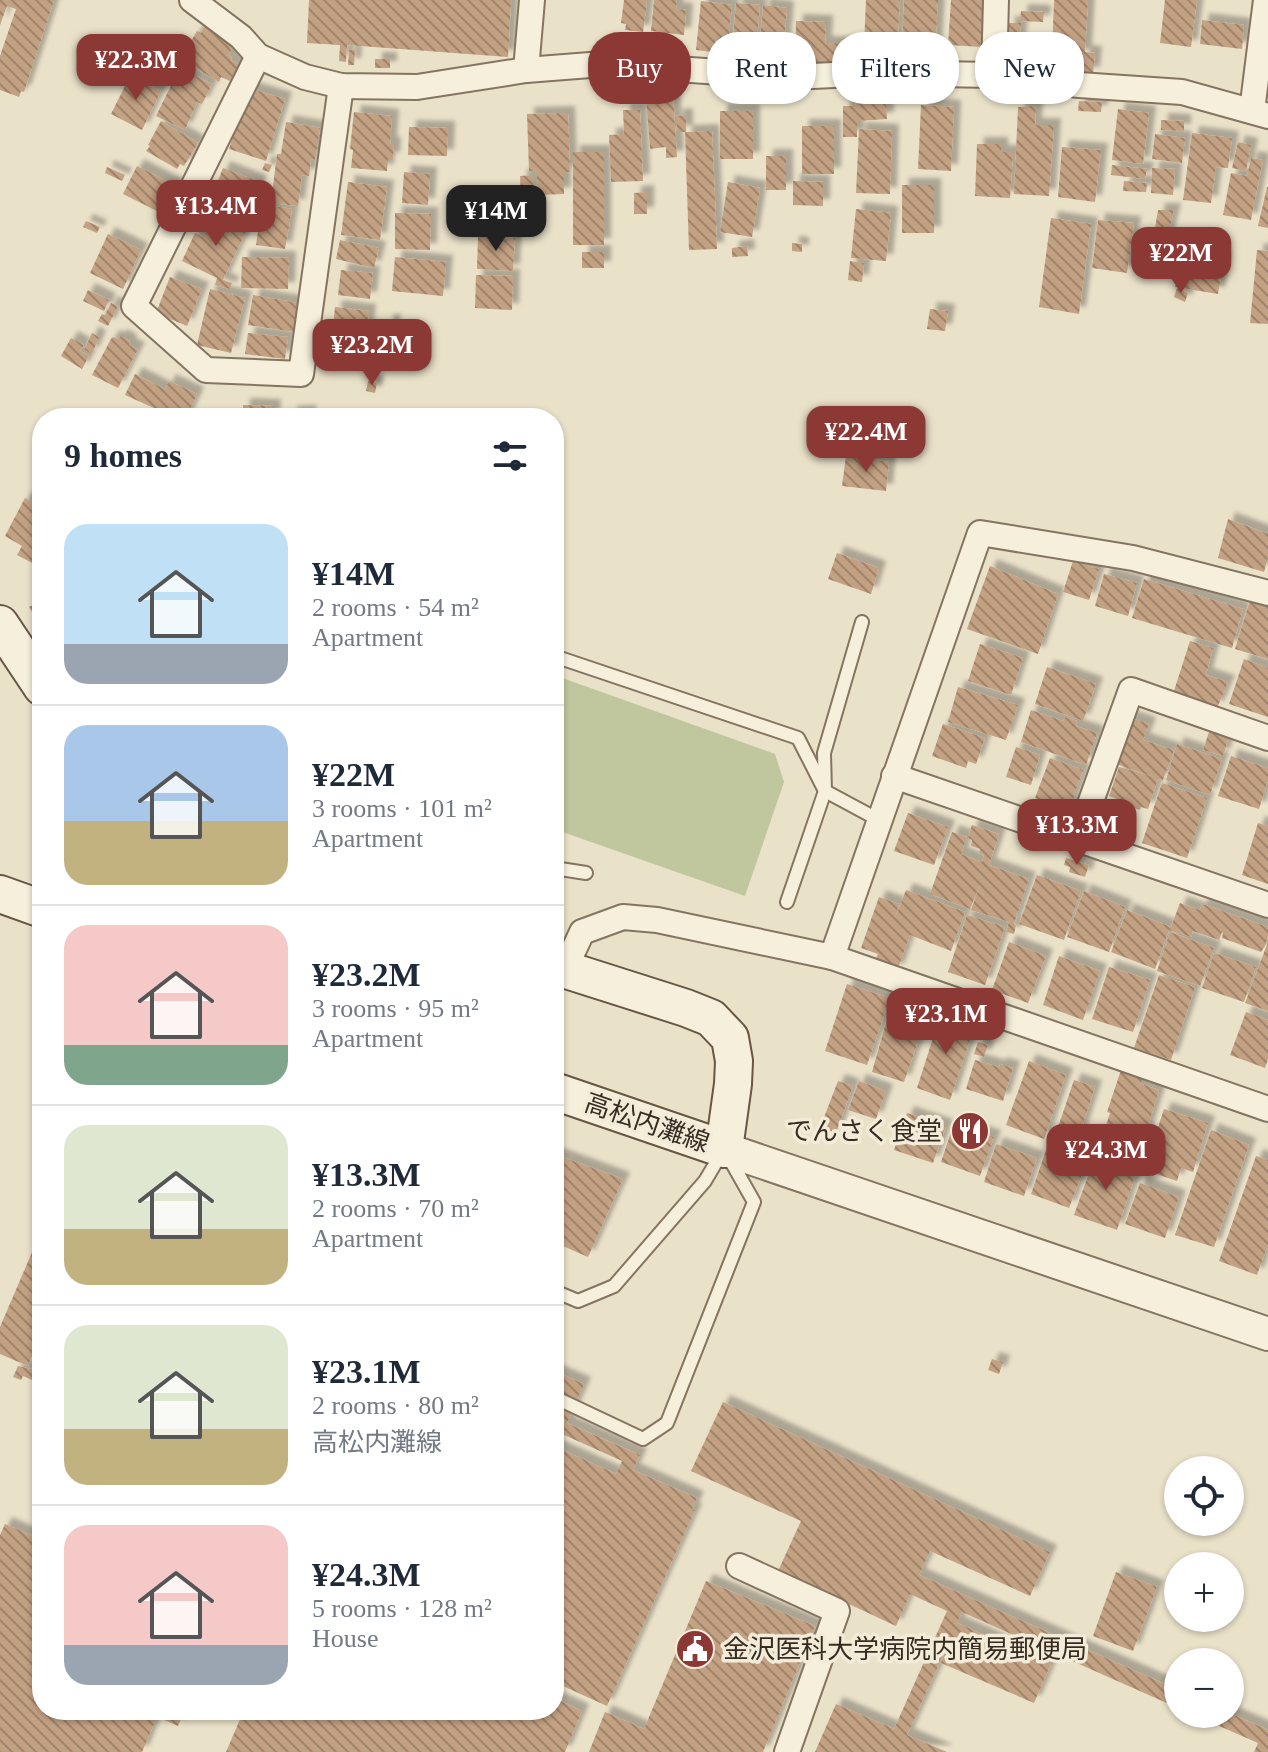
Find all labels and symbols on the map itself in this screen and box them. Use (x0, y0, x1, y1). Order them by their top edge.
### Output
pin: ¥22.3M (71, 34, 201, 102)
pin: ¥13.4M (151, 180, 281, 248)
pin: ¥14M (449, 185, 543, 253)
pin: ¥22M (1134, 227, 1228, 295)
pin: ¥23.2M (307, 319, 437, 387)
pin: ¥22.4M (801, 406, 931, 474)
pin: ¥13.3M (1012, 799, 1142, 867)
pin: ¥23.1M (881, 988, 1011, 1056)
street label: 高松内灘線 (581, 1088, 713, 1158)
restaurant icon: でんさく食堂 (949, 1110, 991, 1152)
place label: でんさく食堂 (786, 1117, 942, 1146)
pin: ¥24.3M (1041, 1124, 1171, 1192)
public building icon: 金沢医科大学病院内簡易郵便局 (674, 1628, 716, 1670)
place label: 金沢医科大学病院内簡易郵便局 (723, 1635, 1087, 1664)

